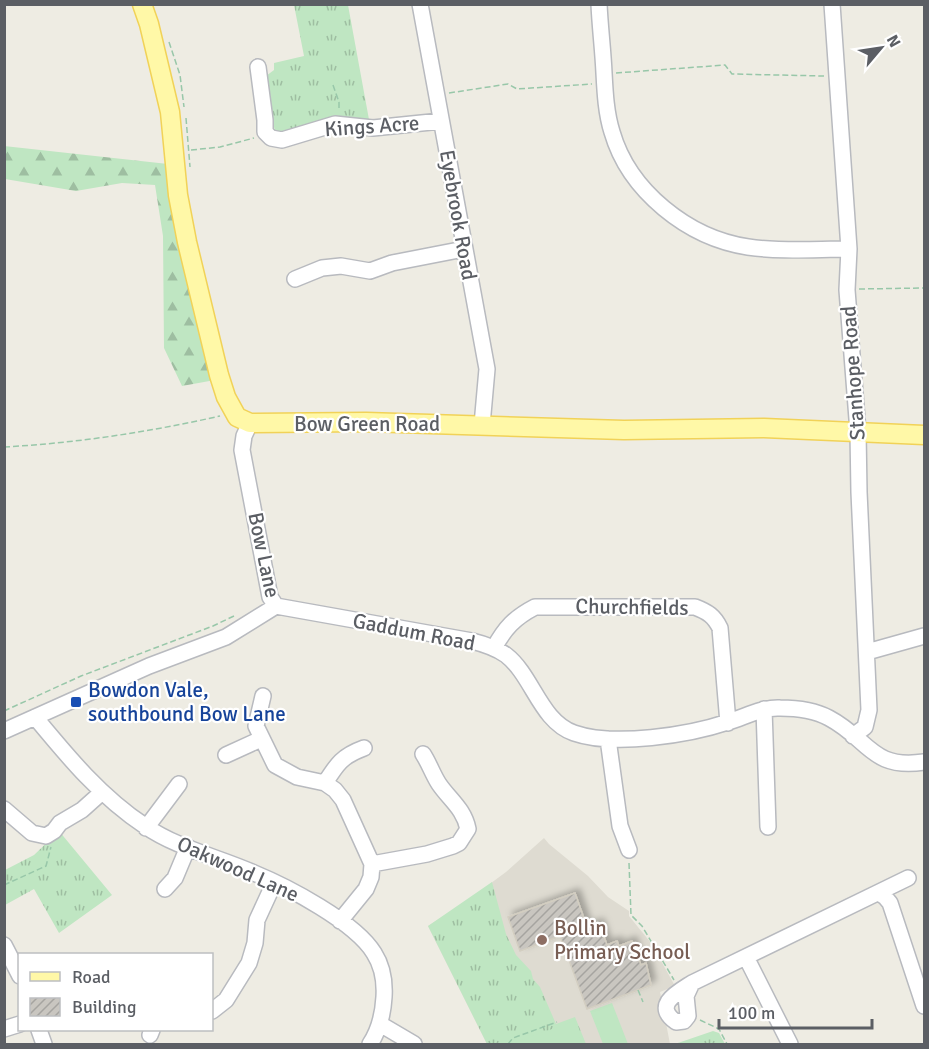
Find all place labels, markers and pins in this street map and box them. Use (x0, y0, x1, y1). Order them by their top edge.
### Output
place label: Bowdon Vale, southbound Bow Lane (88, 677, 286, 727)
marker: Bowdon Vale, southbound Bow Lane (69, 695, 83, 709)
place label: Bollin Primary School (554, 915, 690, 965)
marker: Bollin Primary School (535, 933, 549, 947)

